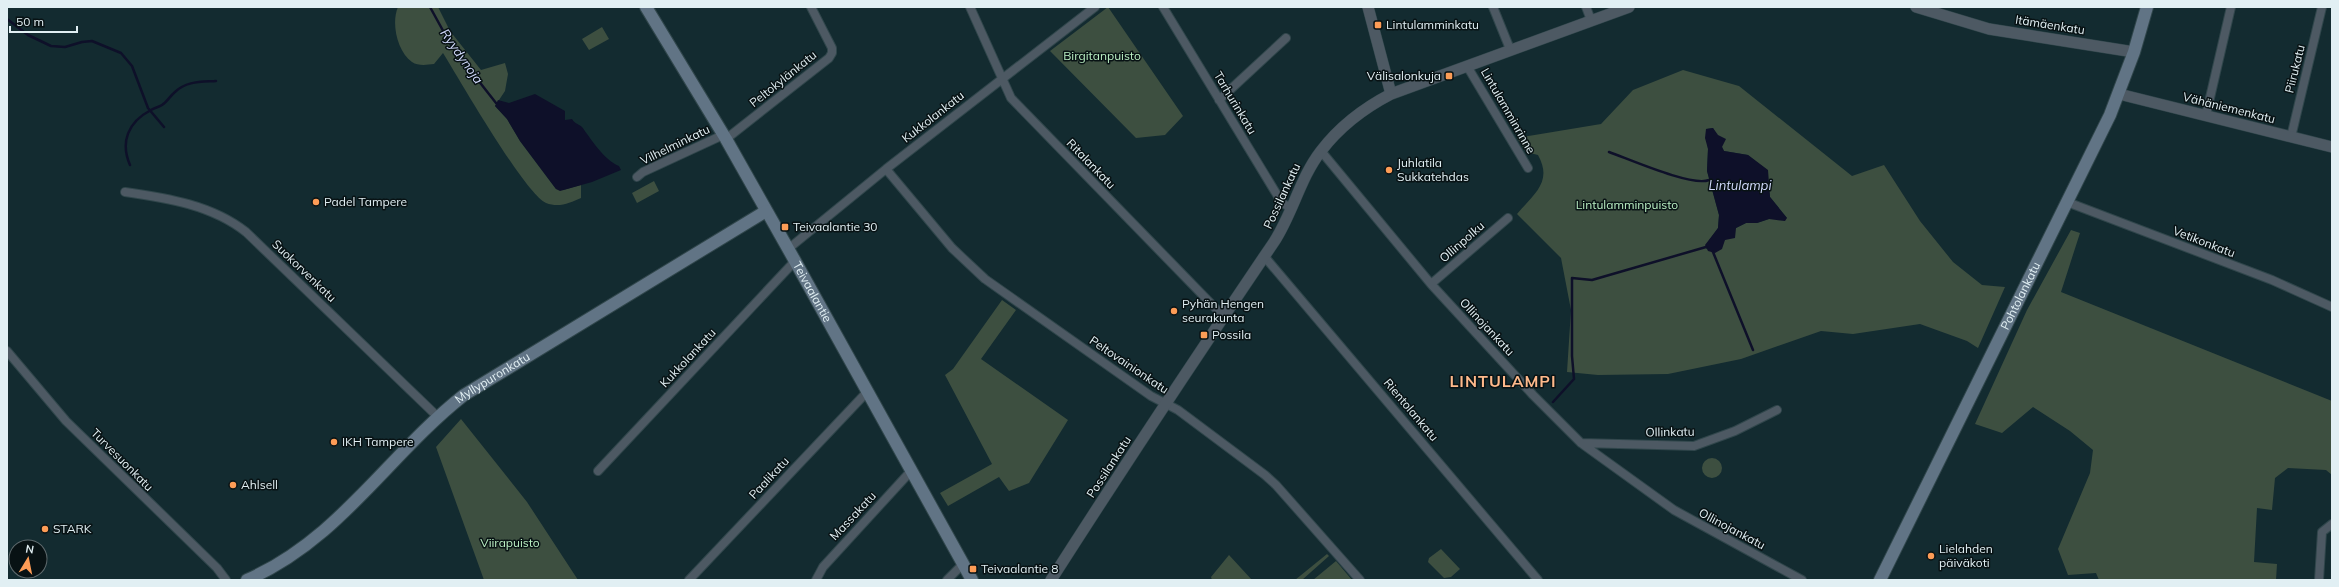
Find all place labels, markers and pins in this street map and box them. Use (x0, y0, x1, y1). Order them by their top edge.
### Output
place label: Lintulamminkatu (1386, 17, 1479, 32)
marker: Lintulamminkatu (1373, 20, 1383, 30)
place label: Välisalonkuja (1367, 68, 1441, 83)
marker: Välisalonkuja (1444, 71, 1454, 81)
place label: Juhlatila Sukkatehdas (1397, 155, 1469, 184)
marker: Juhlatila Sukkatehdas (1384, 165, 1394, 175)
place label: Padel Tampere (324, 194, 407, 209)
marker: Padel Tampere (311, 197, 321, 207)
place label: Teivaalantie 30 (793, 219, 878, 234)
marker: Teivaalantie 30 (780, 222, 790, 232)
place label: Pyhän Hengen seurakunta (1182, 296, 1264, 325)
marker: Pyhän Hengen seurakunta (1169, 306, 1179, 316)
place label: Possila (1212, 327, 1251, 342)
marker: Possila (1199, 330, 1209, 340)
place label: IKH Tampere (342, 434, 414, 449)
marker: IKH Tampere (329, 437, 339, 447)
place label: Ahlsell (241, 477, 278, 492)
marker: Ahlsell (228, 480, 238, 490)
place label: STARK (53, 521, 92, 536)
marker: STARK (40, 524, 50, 534)
place label: Lielahden päiväkoti (1939, 541, 1993, 570)
marker: Lielahden päiväkoti (1926, 551, 1936, 561)
place label: Teivaalantie 8 (981, 561, 1058, 576)
marker: Teivaalantie 8 (968, 564, 978, 574)

